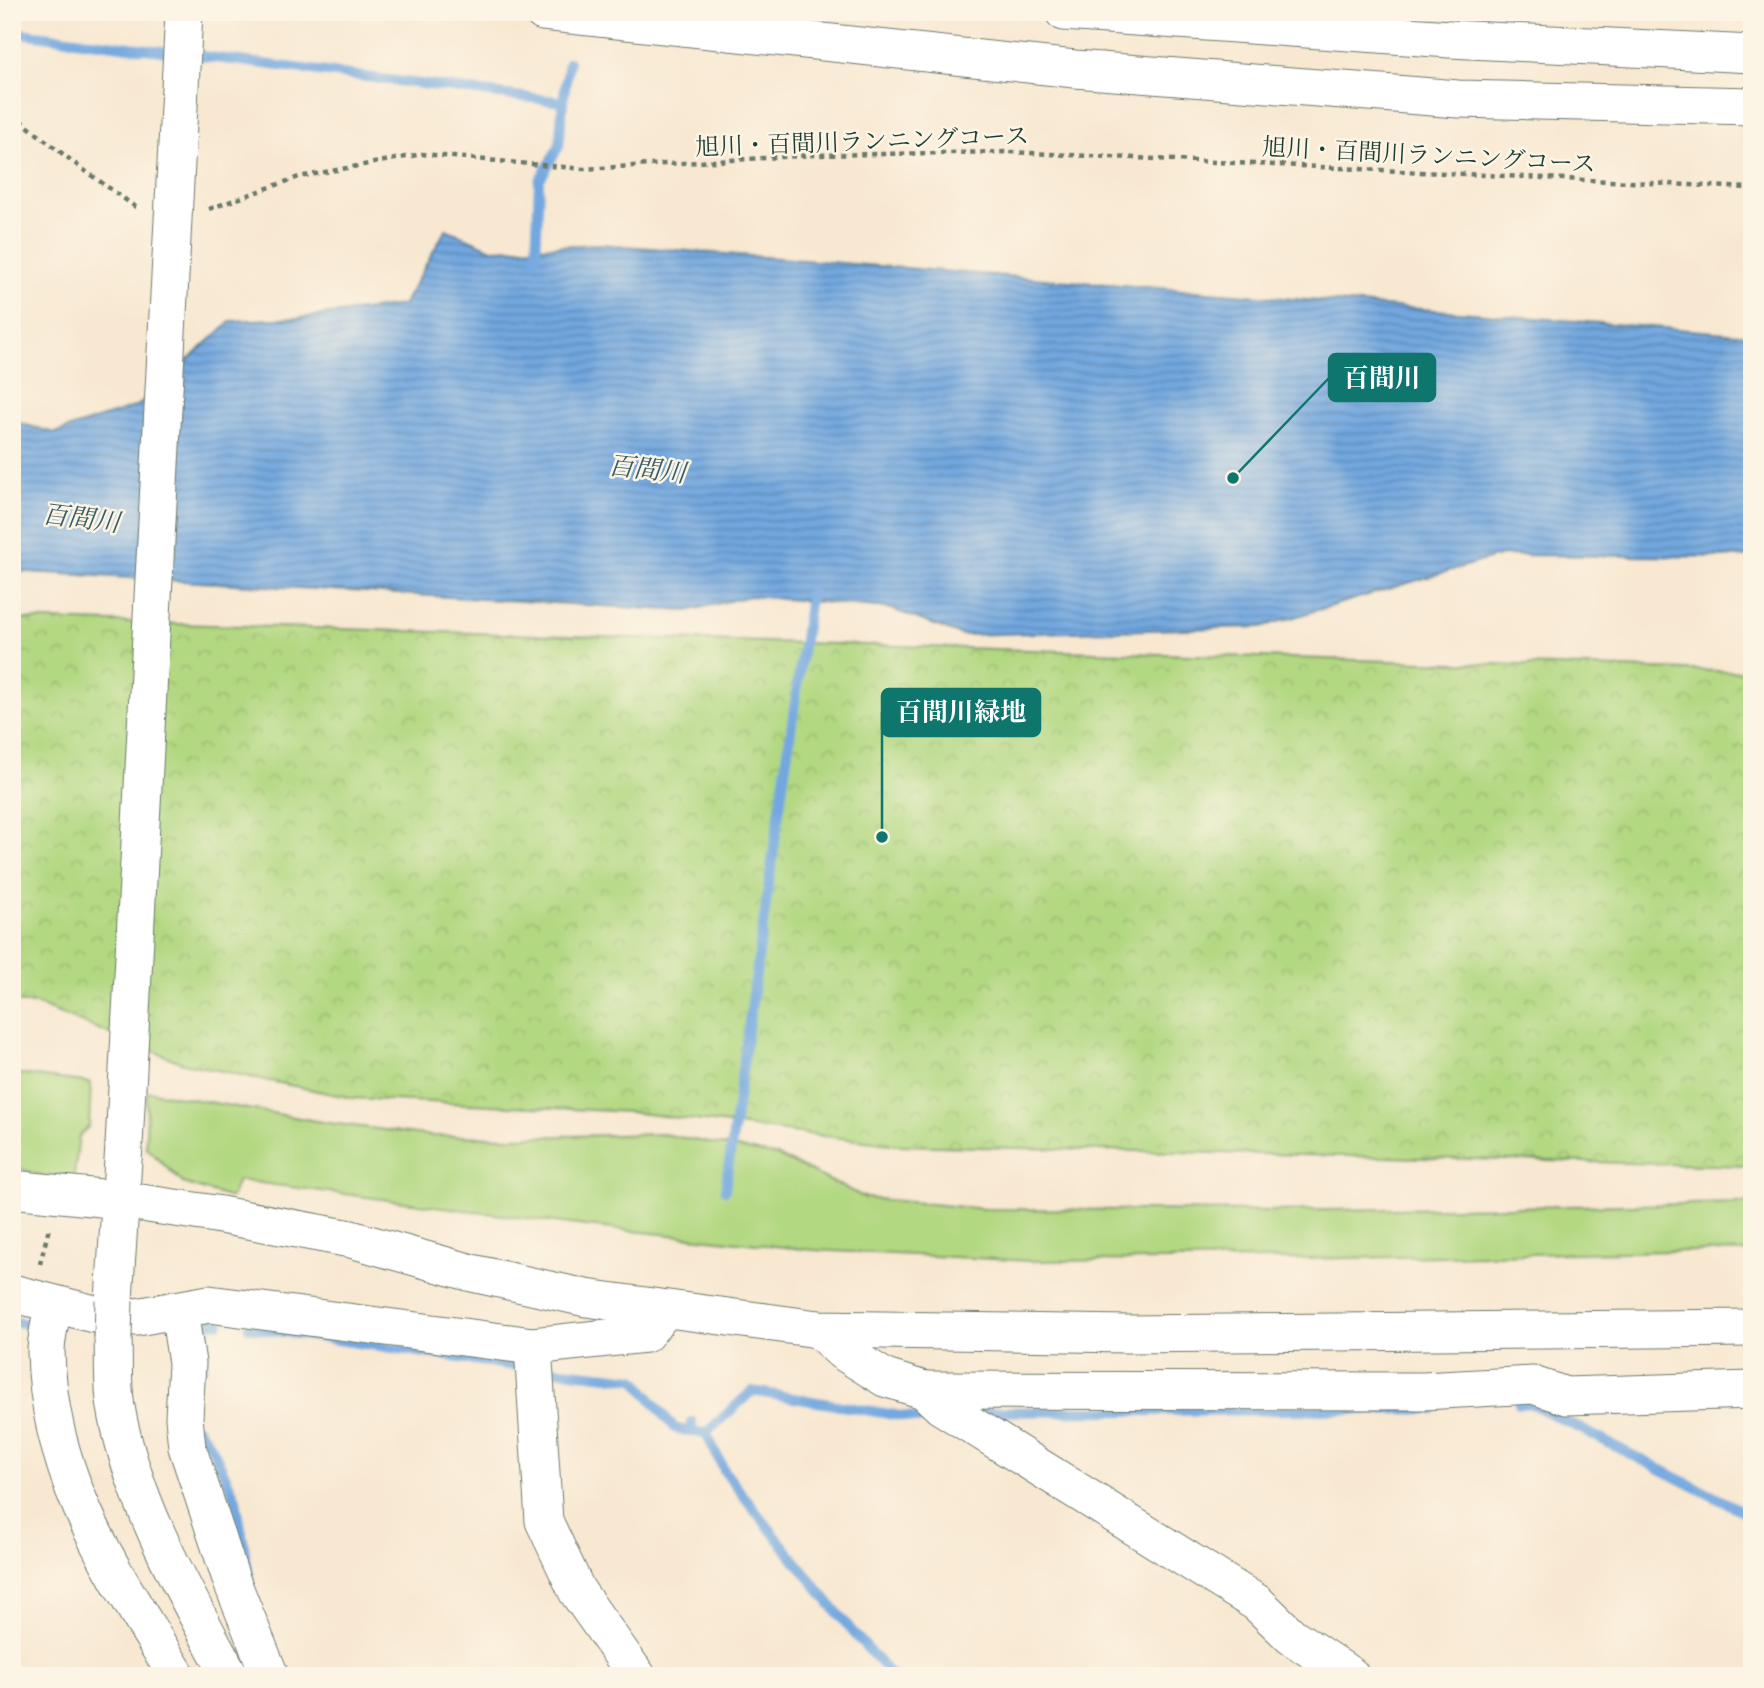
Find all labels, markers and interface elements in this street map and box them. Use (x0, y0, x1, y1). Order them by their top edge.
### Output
street label: 旭川・百間川ランニングコース (695, 120, 1029, 162)
street label: 旭川・百間川ランニングコース (1261, 131, 1597, 179)
callout: 百間川 (1329, 354, 1435, 401)
text: 百間川 (1343, 361, 1421, 395)
water label: 百間川 (606, 448, 691, 490)
water label: 百間川 (40, 496, 125, 540)
callout: 百間川緑地 (882, 689, 1040, 736)
text: 百間川緑地 (896, 695, 1026, 729)

